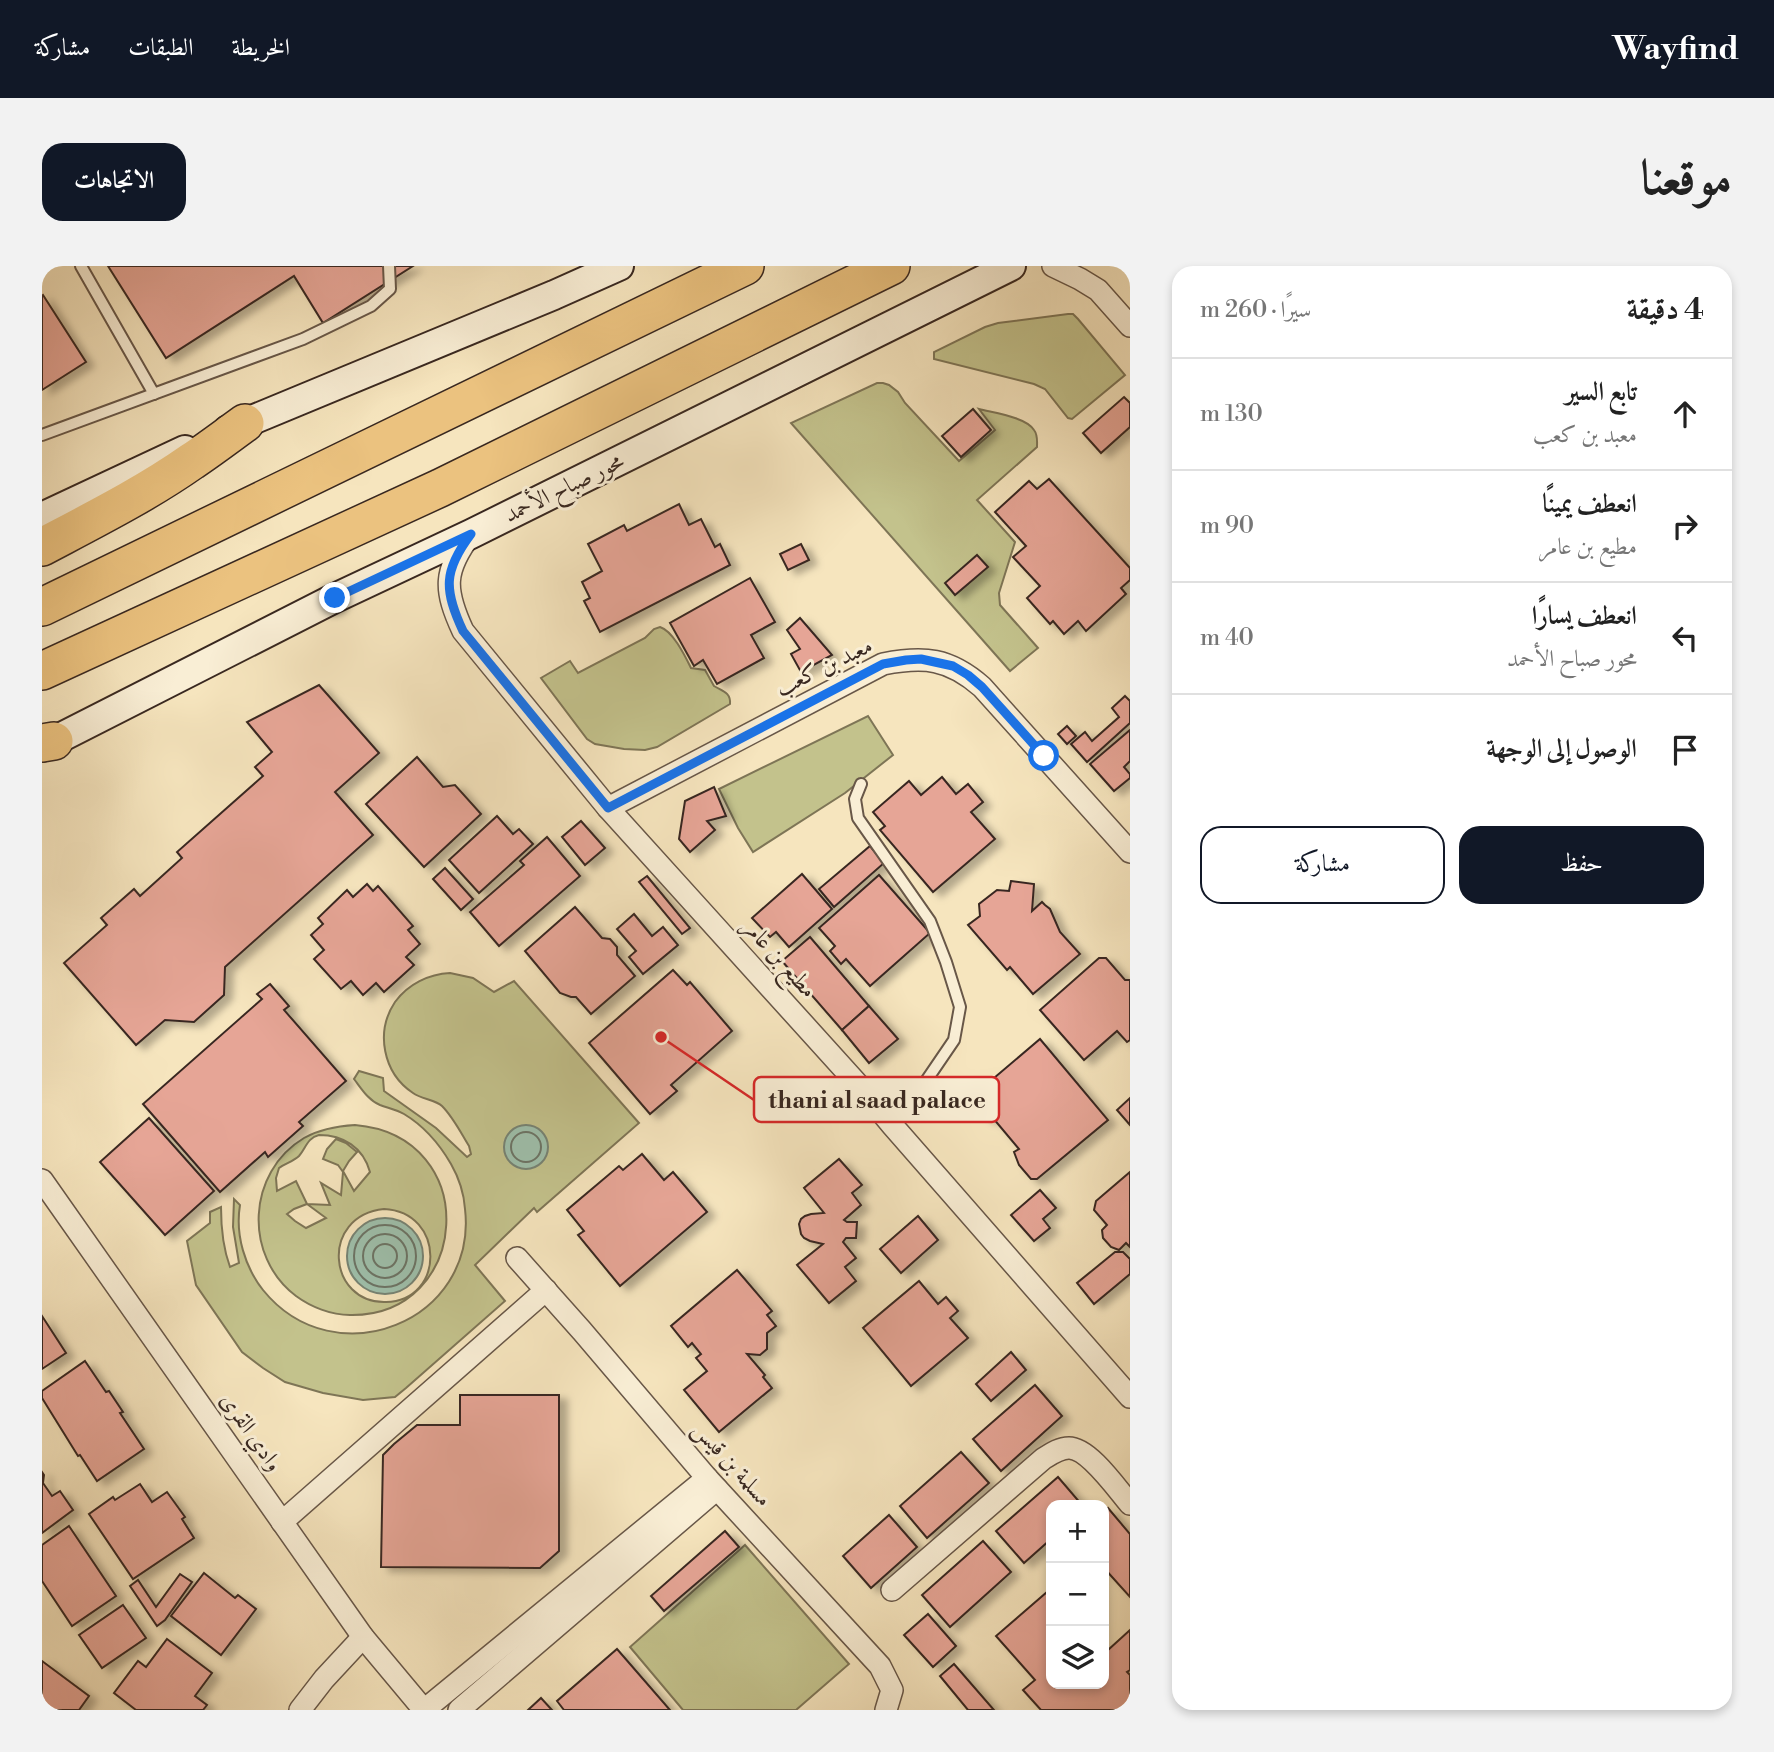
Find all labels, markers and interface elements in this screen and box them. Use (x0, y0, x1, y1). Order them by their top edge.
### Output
text: Wayfind (1612, 29, 1739, 70)
text: مشاركة (35, 33, 90, 63)
text: الطبقات (128, 33, 194, 63)
text: الخريطة (232, 33, 290, 63)
button: الاتجاهات (42, 143, 186, 221)
text: موقعنا (1640, 149, 1732, 210)
text: 4 دقيقة (1627, 291, 1704, 329)
text: سيرًا · 260 m (1200, 296, 1311, 324)
text: تابع السير (1565, 376, 1637, 408)
icon: ahead (1666, 395, 1704, 433)
text: 130 m (1200, 400, 1263, 428)
text: معبد بن كعب (1533, 421, 1637, 449)
street label: محور صباح الأحمد (498, 444, 631, 534)
text: انعطف يمينًا (1542, 488, 1637, 520)
icon: right (1666, 507, 1704, 545)
text: 90 m (1200, 512, 1254, 540)
text: مطيع بن عامر (1539, 533, 1637, 561)
route end (319, 582, 350, 613)
text: انعطف يسارًا (1532, 600, 1637, 632)
icon: left (1666, 619, 1704, 657)
text: 40 m (1200, 624, 1254, 652)
street label: معبد بن كعب (771, 632, 877, 703)
text: محور صباح الأحمد (1507, 645, 1637, 673)
icon: arrive (1666, 731, 1704, 769)
text: الوصول إلى الوجهة (1486, 733, 1637, 765)
route start (1028, 740, 1059, 771)
button: مشاركة (1200, 826, 1445, 904)
button: حفظ (1459, 826, 1704, 904)
street label: مطيع بن عامر (731, 912, 822, 1008)
callout: thani al saad palace (754, 1077, 999, 1122)
text: thani al saad palace (768, 1086, 986, 1116)
street label: وادي القرى (210, 1387, 288, 1479)
street label: مسلمة بن قيس (686, 1415, 778, 1513)
map controls (1046, 1500, 1109, 1689)
button: + (1046, 1500, 1109, 1563)
button: − (1046, 1563, 1109, 1626)
button: layers (1046, 1626, 1109, 1689)

